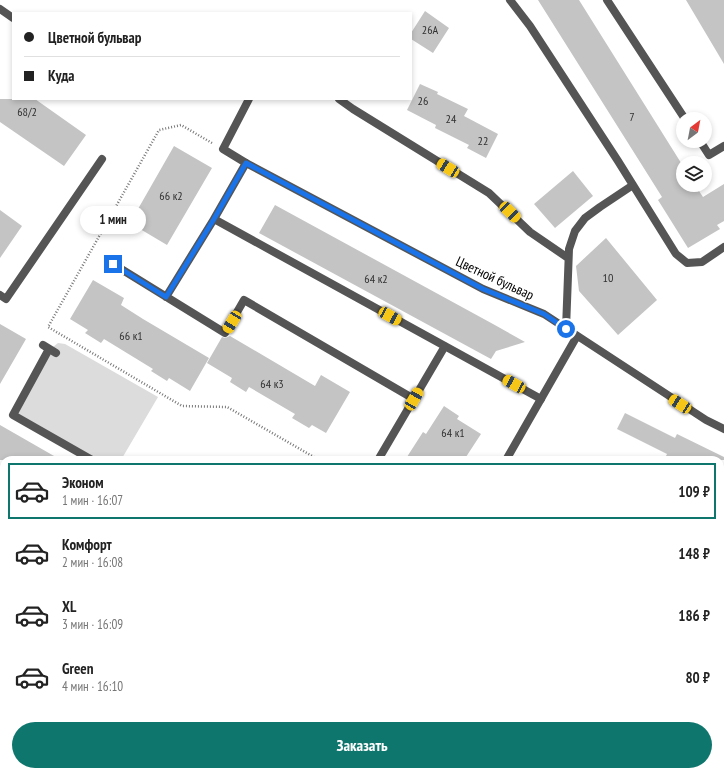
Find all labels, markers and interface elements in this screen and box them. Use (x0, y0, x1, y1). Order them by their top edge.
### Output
house number: 26А (422, 22, 439, 37)
text: Цветной бульвар (48, 28, 142, 47)
text: Куда (48, 66, 75, 85)
house number: 26 (418, 93, 428, 108)
house number: 68/2 (17, 104, 37, 119)
house number: 7 (629, 109, 635, 124)
house number: 24 (446, 111, 457, 126)
north arrow (676, 112, 712, 148)
map controls (676, 112, 712, 192)
house number: 22 (478, 133, 488, 148)
button: layers (676, 156, 712, 192)
car (435, 157, 461, 179)
house number: 66 к2 (159, 188, 183, 203)
car (497, 199, 523, 225)
callout: 1 мин (80, 206, 146, 234)
text: 1 мин (99, 211, 127, 228)
street label: Цветной бульвар (453, 252, 537, 304)
route end (104, 255, 122, 273)
house number: 10 (603, 270, 613, 285)
house number: 64 к2 (364, 271, 388, 286)
car (377, 305, 403, 327)
car (221, 309, 243, 335)
route start (557, 320, 575, 338)
house number: 66 к1 (119, 328, 143, 343)
car (501, 373, 527, 395)
house number: 64 к3 (260, 376, 284, 391)
car (403, 386, 425, 412)
car (667, 392, 693, 416)
house number: 64 к1 (441, 425, 465, 440)
icon: car (14, 473, 50, 509)
text: Эконом (62, 473, 103, 492)
text: 109 ₽ (678, 482, 710, 501)
text: 1 мин · 16:07 (62, 492, 123, 509)
icon: car (14, 535, 50, 571)
text: Комфорт (62, 535, 112, 554)
text: 148 ₽ (678, 544, 710, 563)
text: 2 мин · 16:08 (62, 554, 123, 571)
icon: car (14, 597, 50, 633)
text: XL (62, 597, 76, 616)
text: 186 ₽ (678, 606, 710, 625)
text: 3 мин · 16:09 (62, 616, 123, 633)
icon: car (14, 659, 50, 695)
text: Green (62, 659, 94, 678)
text: 80 ₽ (685, 668, 710, 687)
text: 4 мин · 16:10 (62, 678, 123, 695)
button: Заказать (12, 722, 712, 768)

